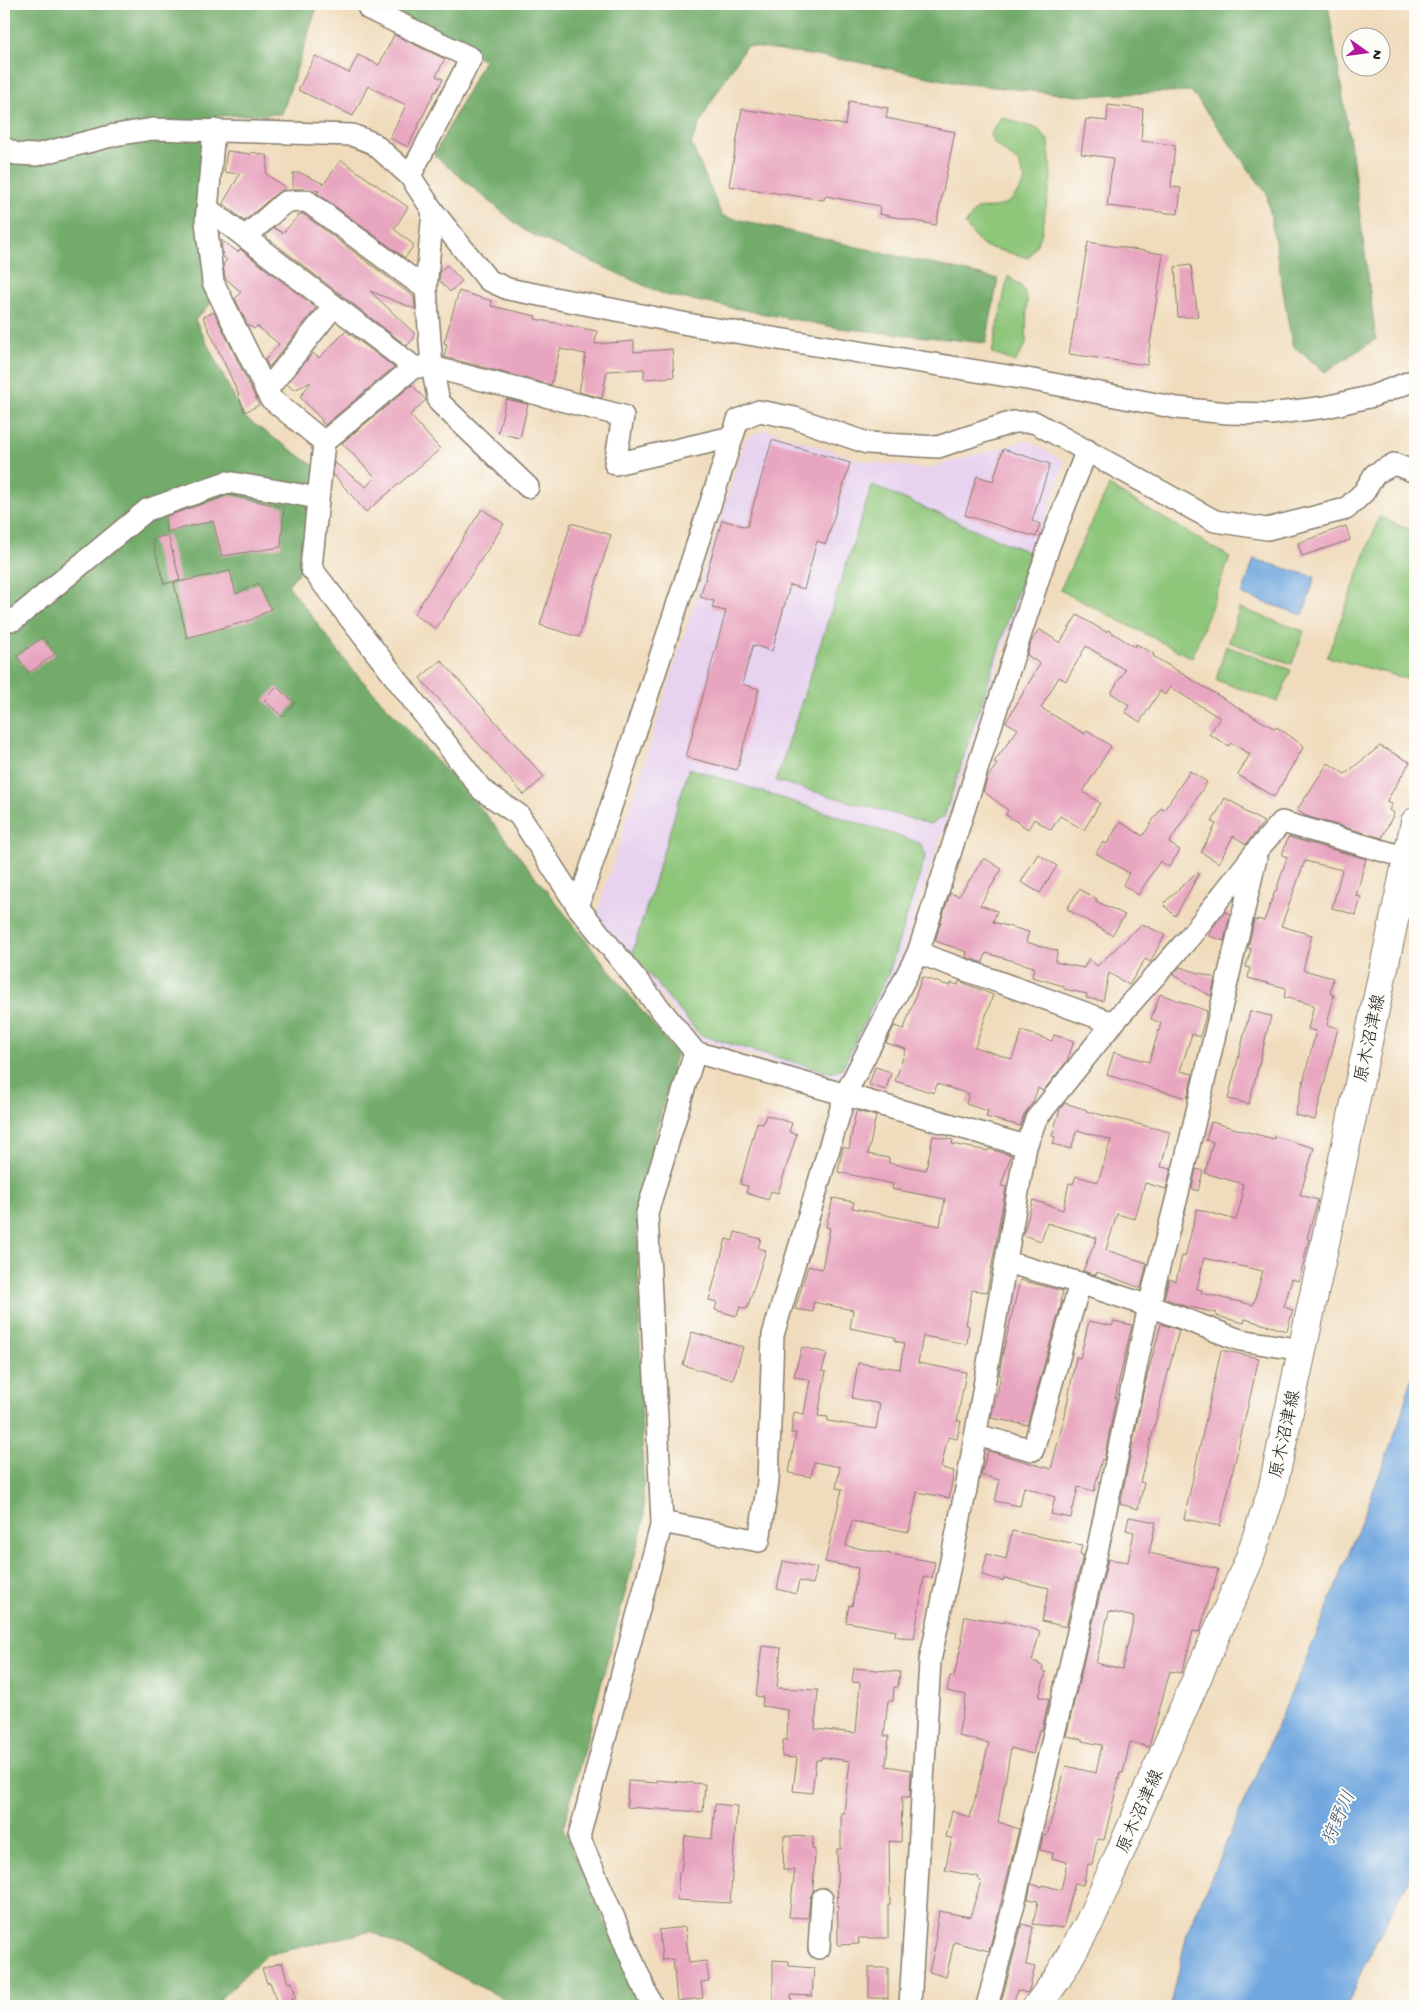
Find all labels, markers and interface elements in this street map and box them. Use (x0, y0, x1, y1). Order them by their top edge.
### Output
north arrow (1342, 28, 1392, 78)
text: N (1367, 48, 1386, 61)
street label: 原木沼津線 (1351, 992, 1391, 1085)
street label: 原木沼津線 (1266, 1388, 1306, 1481)
street label: 原木沼津線 (1112, 1766, 1169, 1857)
water label: 狩野川 (1318, 1788, 1362, 1849)

